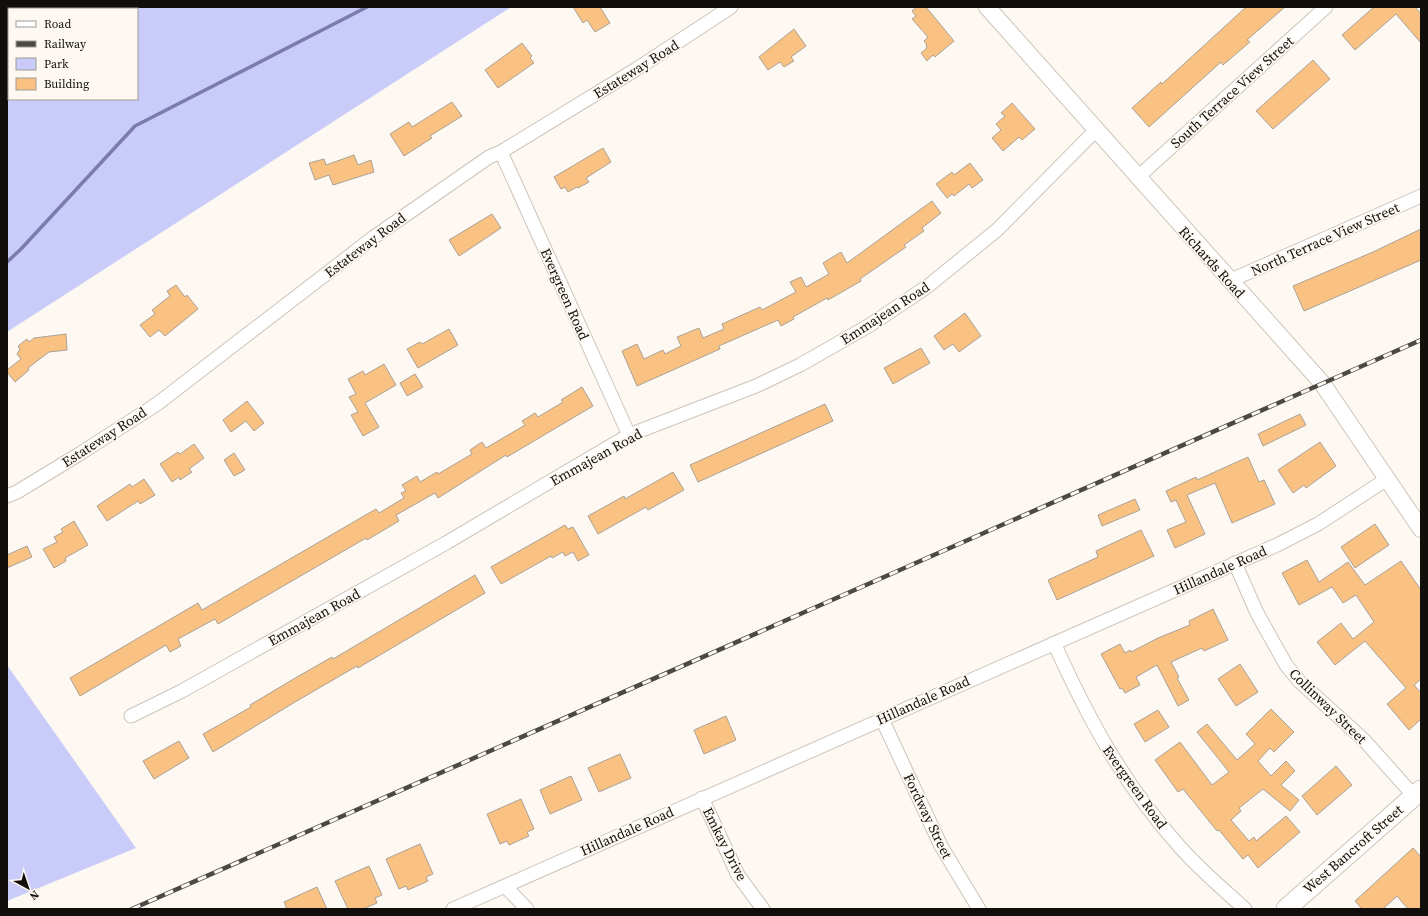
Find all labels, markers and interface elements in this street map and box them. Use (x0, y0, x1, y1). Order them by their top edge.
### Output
legend (8, 8, 138, 100)
text: Road (44, 16, 71, 32)
street label: South Terrace View Street (1166, 31, 1298, 153)
street label: Estateway Road (589, 35, 683, 103)
text: Railway (44, 36, 87, 52)
text: Park (44, 56, 69, 72)
text: Building (44, 76, 89, 92)
street label: North Terrace View Street (1248, 197, 1403, 281)
street label: Estateway Road (320, 208, 410, 282)
street label: Richards Road (1174, 222, 1250, 302)
street label: Evergreen Road (536, 245, 594, 343)
street label: Emmajean Road (837, 277, 933, 349)
street label: Estateway Road (58, 402, 150, 472)
street label: Emmajean Road (546, 423, 646, 491)
street label: Hillandale Road (1170, 540, 1270, 600)
street label: Emmajean Road (264, 583, 364, 651)
street label: Collinway Street (1285, 664, 1372, 749)
street label: Hillandale Road (873, 670, 973, 730)
street label: Evergreen Road (1098, 741, 1172, 833)
street label: Fordway Street (899, 770, 958, 863)
street label: West Bancroft Street (1299, 800, 1408, 898)
street label: Hillandale Road (577, 801, 677, 861)
street label: Emkay Drive (698, 804, 752, 884)
north arrow (8, 868, 48, 908)
text: N (26, 887, 42, 904)

